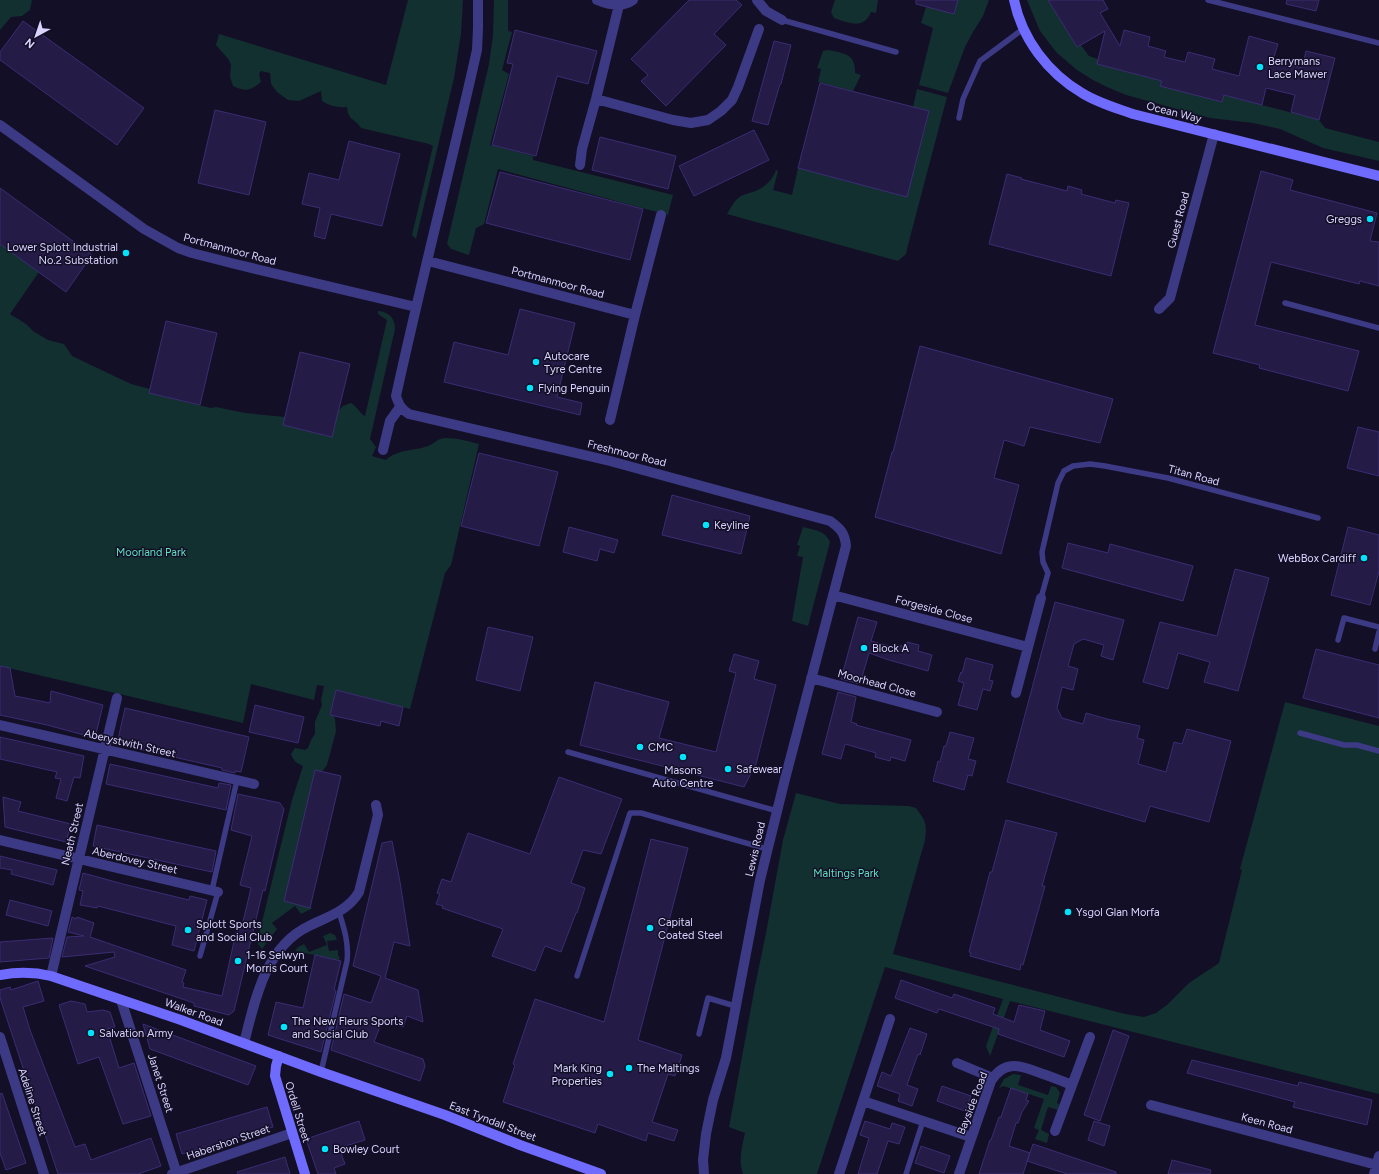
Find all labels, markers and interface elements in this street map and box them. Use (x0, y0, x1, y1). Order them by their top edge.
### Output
north arrow (16, 16, 56, 56)
text: N (22, 36, 37, 51)
place label: Berrymans Lace Mawer (1268, 55, 1327, 81)
marker: Berrymans Lace Mawer (1255, 62, 1265, 72)
street label: Ocean Way (1145, 99, 1203, 126)
street label: Guest Road (1165, 191, 1192, 250)
place label: Greggs (1326, 213, 1362, 226)
marker: Greggs (1365, 214, 1375, 224)
street label: Portmanmoor Road (182, 231, 278, 268)
place label: Lower Splott Industrial No.2 Substation (7, 241, 118, 267)
marker: Lower Splott Industrial No.2 Substation (121, 248, 131, 258)
street label: Portmanmoor Road (510, 264, 606, 301)
place label: Autocare Tyre Centre (544, 350, 602, 376)
marker: Autocare Tyre Centre (531, 357, 541, 367)
place label: Flying Penguin (538, 382, 610, 395)
marker: Flying Penguin (525, 383, 535, 393)
street label: Freshmoor Road (586, 437, 668, 470)
street label: Titan Road (1167, 462, 1221, 489)
place label: Keyline (714, 519, 749, 532)
marker: Keyline (701, 520, 711, 530)
park label: Moorland Park (116, 546, 187, 559)
place label: WebBox Cardiff (1278, 552, 1357, 565)
marker: WebBox Cardiff (1359, 553, 1369, 563)
street label: Forgeside Close (894, 593, 974, 626)
place label: Block A (872, 642, 910, 655)
marker: Block A (859, 643, 869, 653)
street label: Moorhead Close (836, 667, 917, 700)
street label: Aberystwith Street (83, 727, 177, 760)
place label: CMC (648, 741, 673, 754)
marker: CMC (635, 742, 645, 752)
marker: Masons Auto Centre (678, 752, 688, 762)
place label: Safewear (736, 763, 782, 776)
place label: Masons Auto Centre (653, 764, 713, 790)
marker: Safewear (723, 764, 733, 774)
street label: Neath Street (59, 801, 86, 867)
street label: Lewis Road (743, 820, 768, 878)
street label: Aberdovey Street (91, 844, 179, 877)
park label: Maltings Park (813, 867, 879, 880)
place label: Ysgol Glan Morfa (1076, 906, 1160, 919)
marker: Ysgol Glan Morfa (1063, 907, 1073, 917)
place label: Capital Coated Steel (658, 916, 723, 942)
place label: Splott Sports and Social Club (196, 918, 272, 944)
marker: Capital Coated Steel (645, 923, 655, 933)
marker: Splott Sports and Social Club (183, 925, 193, 935)
place label: 1-16 Selwyn Morris Court (246, 949, 308, 975)
marker: 1-16 Selwyn Morris Court (233, 956, 243, 966)
street label: Walker Road (163, 996, 225, 1029)
place label: The New Fleurs Sports and Social Club (292, 1015, 403, 1041)
marker: The New Fleurs Sports and Social Club (279, 1022, 289, 1032)
place label: Salvation Army (99, 1027, 173, 1040)
marker: Salvation Army (86, 1028, 96, 1038)
street label: Janet Street (145, 1052, 176, 1114)
place label: Mark King Properties (552, 1062, 602, 1088)
place label: The Maltings (637, 1062, 700, 1075)
marker: The Maltings (624, 1063, 634, 1073)
street label: Adeline Street (15, 1067, 50, 1138)
marker: Mark King Properties (605, 1069, 615, 1079)
street label: Bayside Road (955, 1070, 990, 1136)
street label: Ordell Street (282, 1080, 313, 1144)
street label: East Tyndall Street (447, 1099, 538, 1144)
street label: Keen Road (1240, 1110, 1294, 1137)
street label: Habershon Street (185, 1122, 272, 1163)
place label: Bowley Court (333, 1143, 400, 1156)
marker: Bowley Court (320, 1144, 330, 1154)

